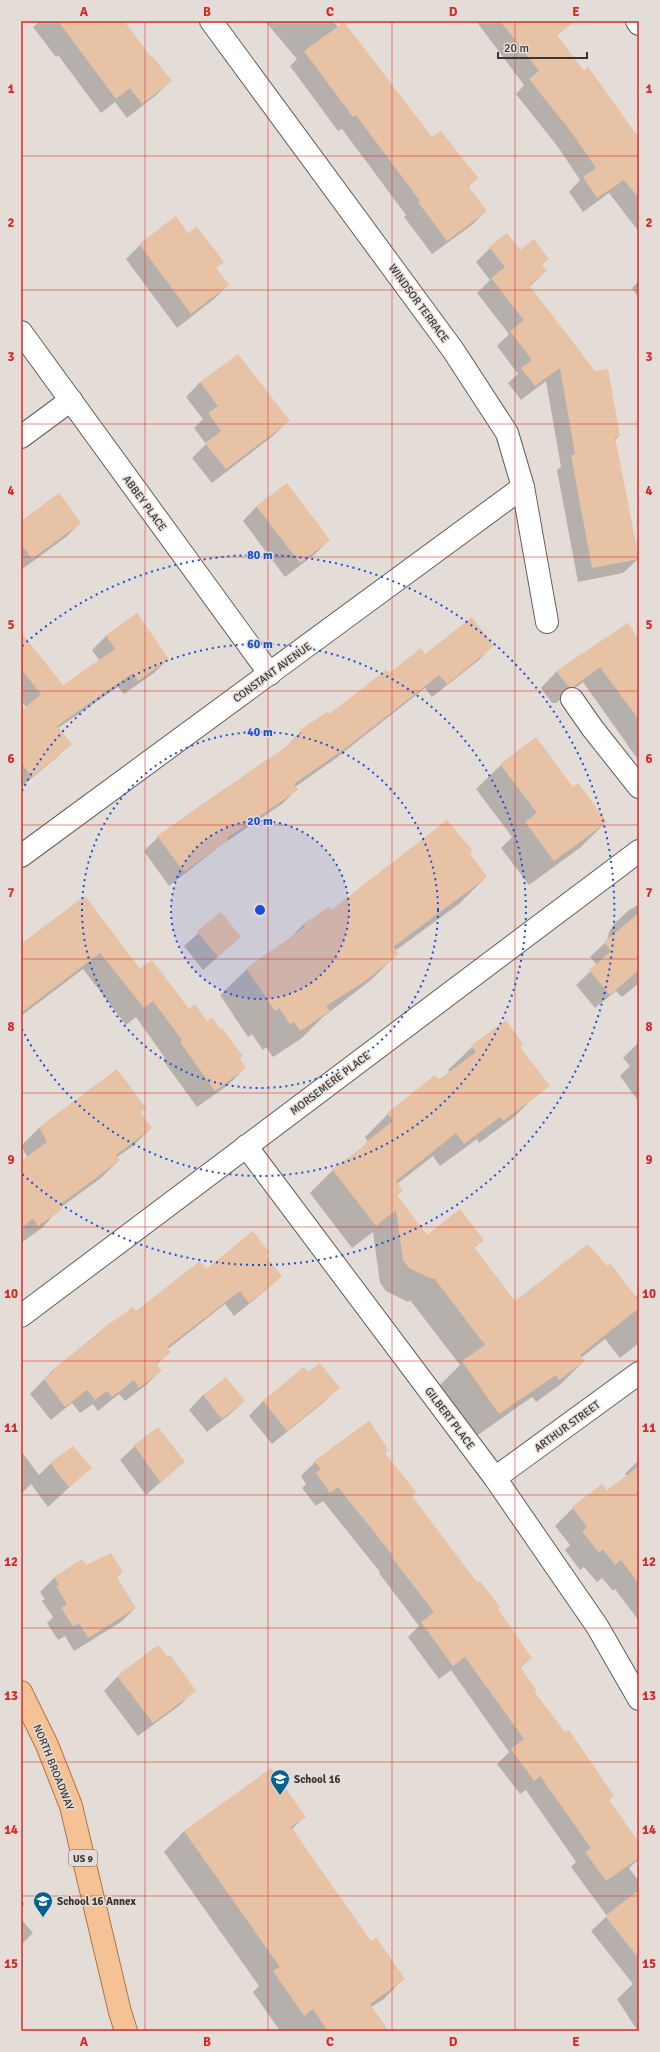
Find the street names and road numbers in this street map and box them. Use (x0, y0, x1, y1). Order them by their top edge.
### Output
street label: WINDSOR TERRACE (386, 262, 451, 345)
street label: ABBEY PLACE (120, 473, 169, 534)
street label: CONSTANT AVENUE (231, 640, 314, 705)
street label: MORSEMERE PLACE (288, 1049, 373, 1118)
street label: GILBERT PLACE (422, 1385, 477, 1452)
street label: ARTHUR STREET (532, 1398, 603, 1455)
street label: NORTH BROADWAY (30, 1722, 77, 1812)
road number: US 9 (69, 1850, 97, 1866)

